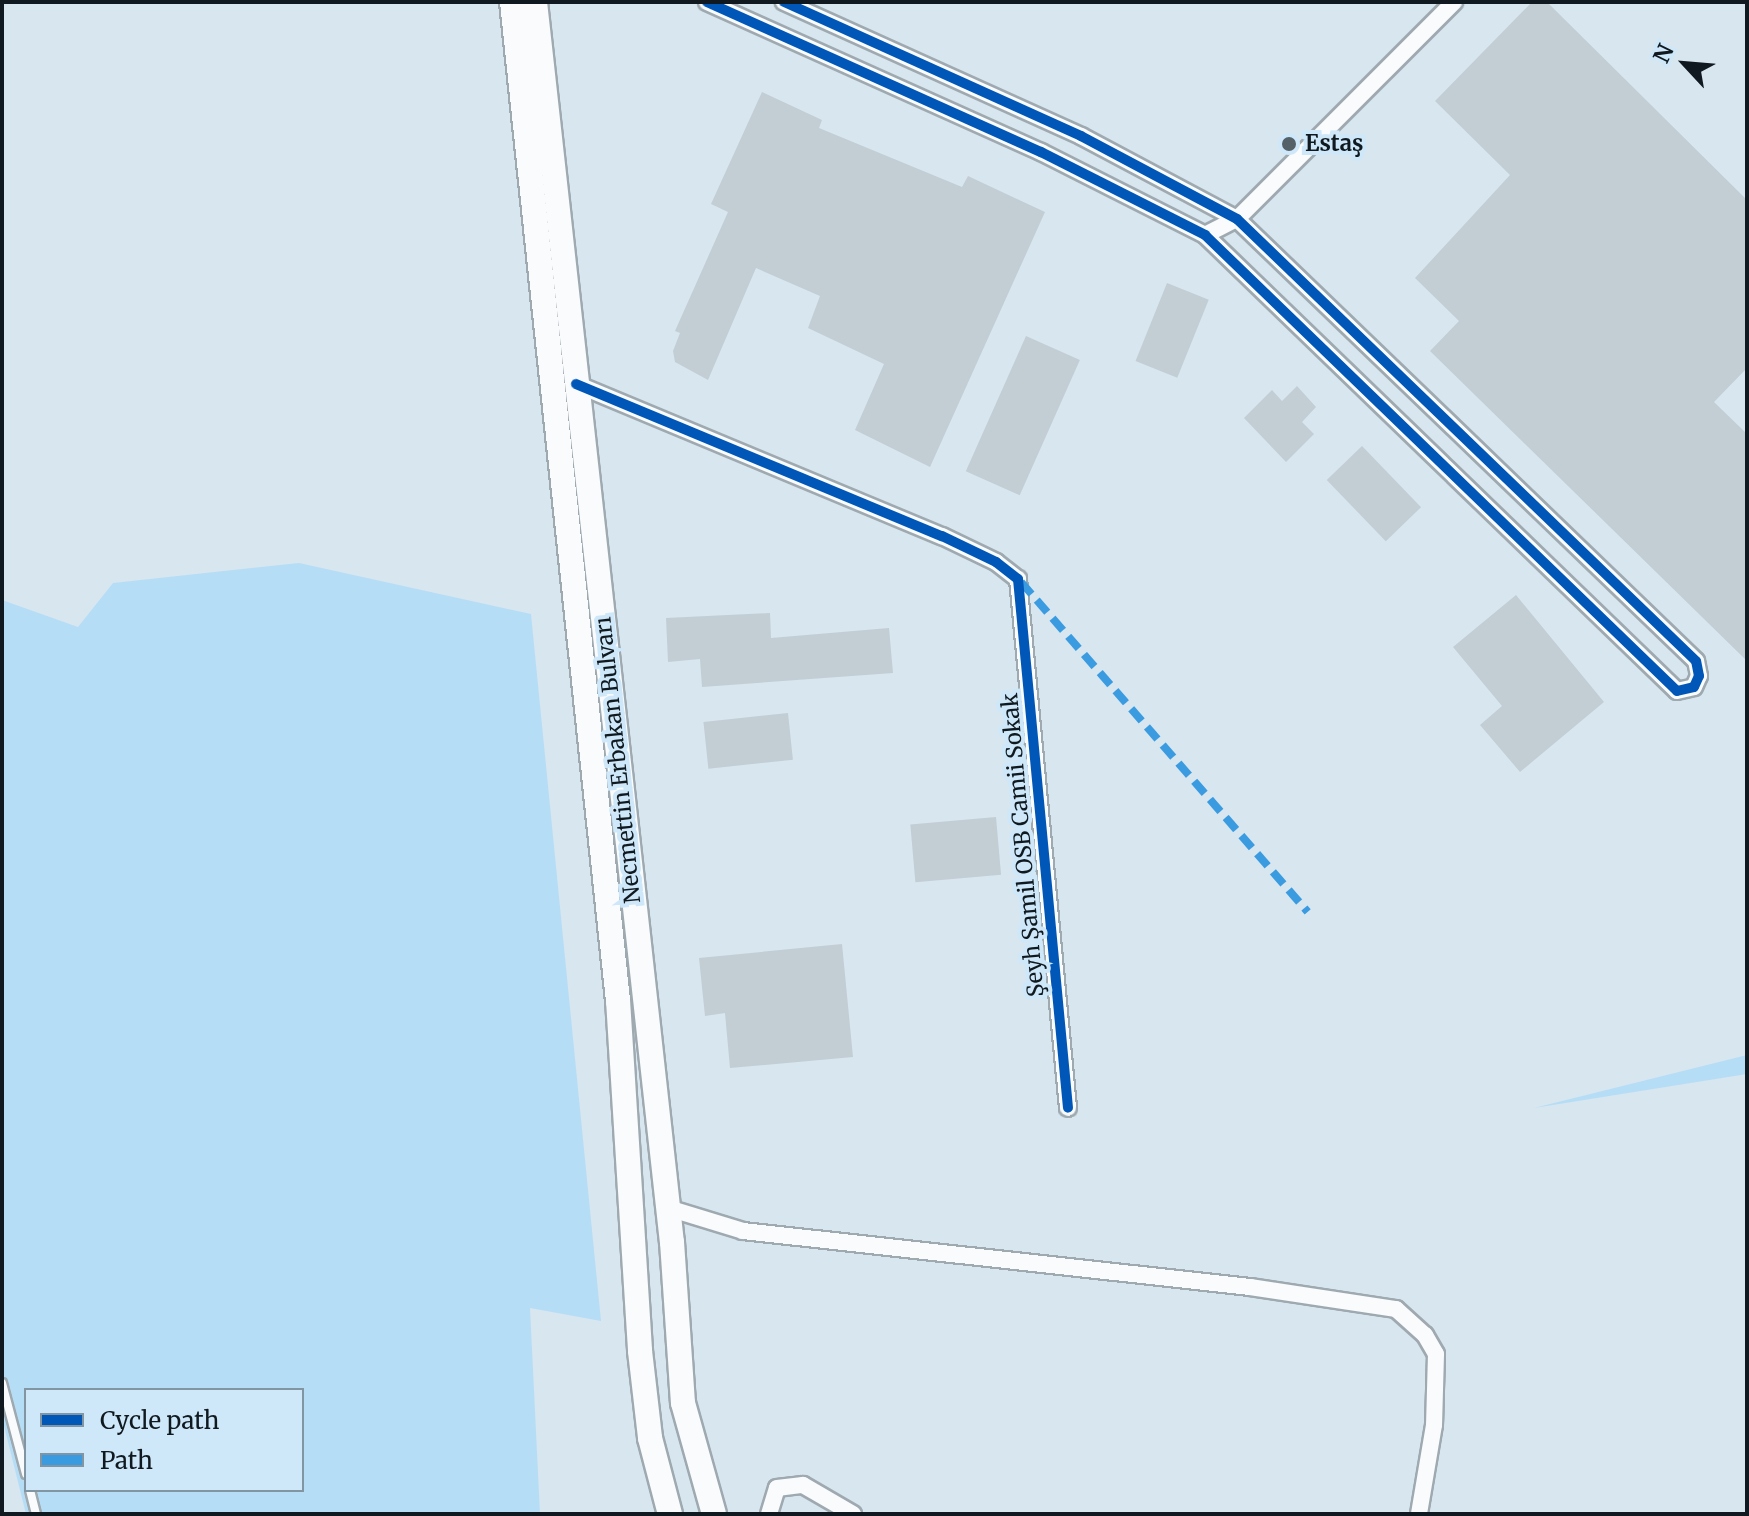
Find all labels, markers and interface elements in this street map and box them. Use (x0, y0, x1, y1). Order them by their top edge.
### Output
north arrow (1645, 24, 1725, 104)
text: N (1647, 40, 1680, 67)
place label: Estaş (1305, 131, 1363, 157)
marker: Estaş (1280, 135, 1298, 153)
street label: Necmettin Erbakan Bulvarı (590, 615, 646, 905)
street label: Şeyh Şamil OSB Camii Sokak (997, 692, 1049, 998)
legend (24, 1388, 304, 1492)
text: Cycle path (100, 1405, 219, 1436)
text: Path (100, 1445, 153, 1476)

